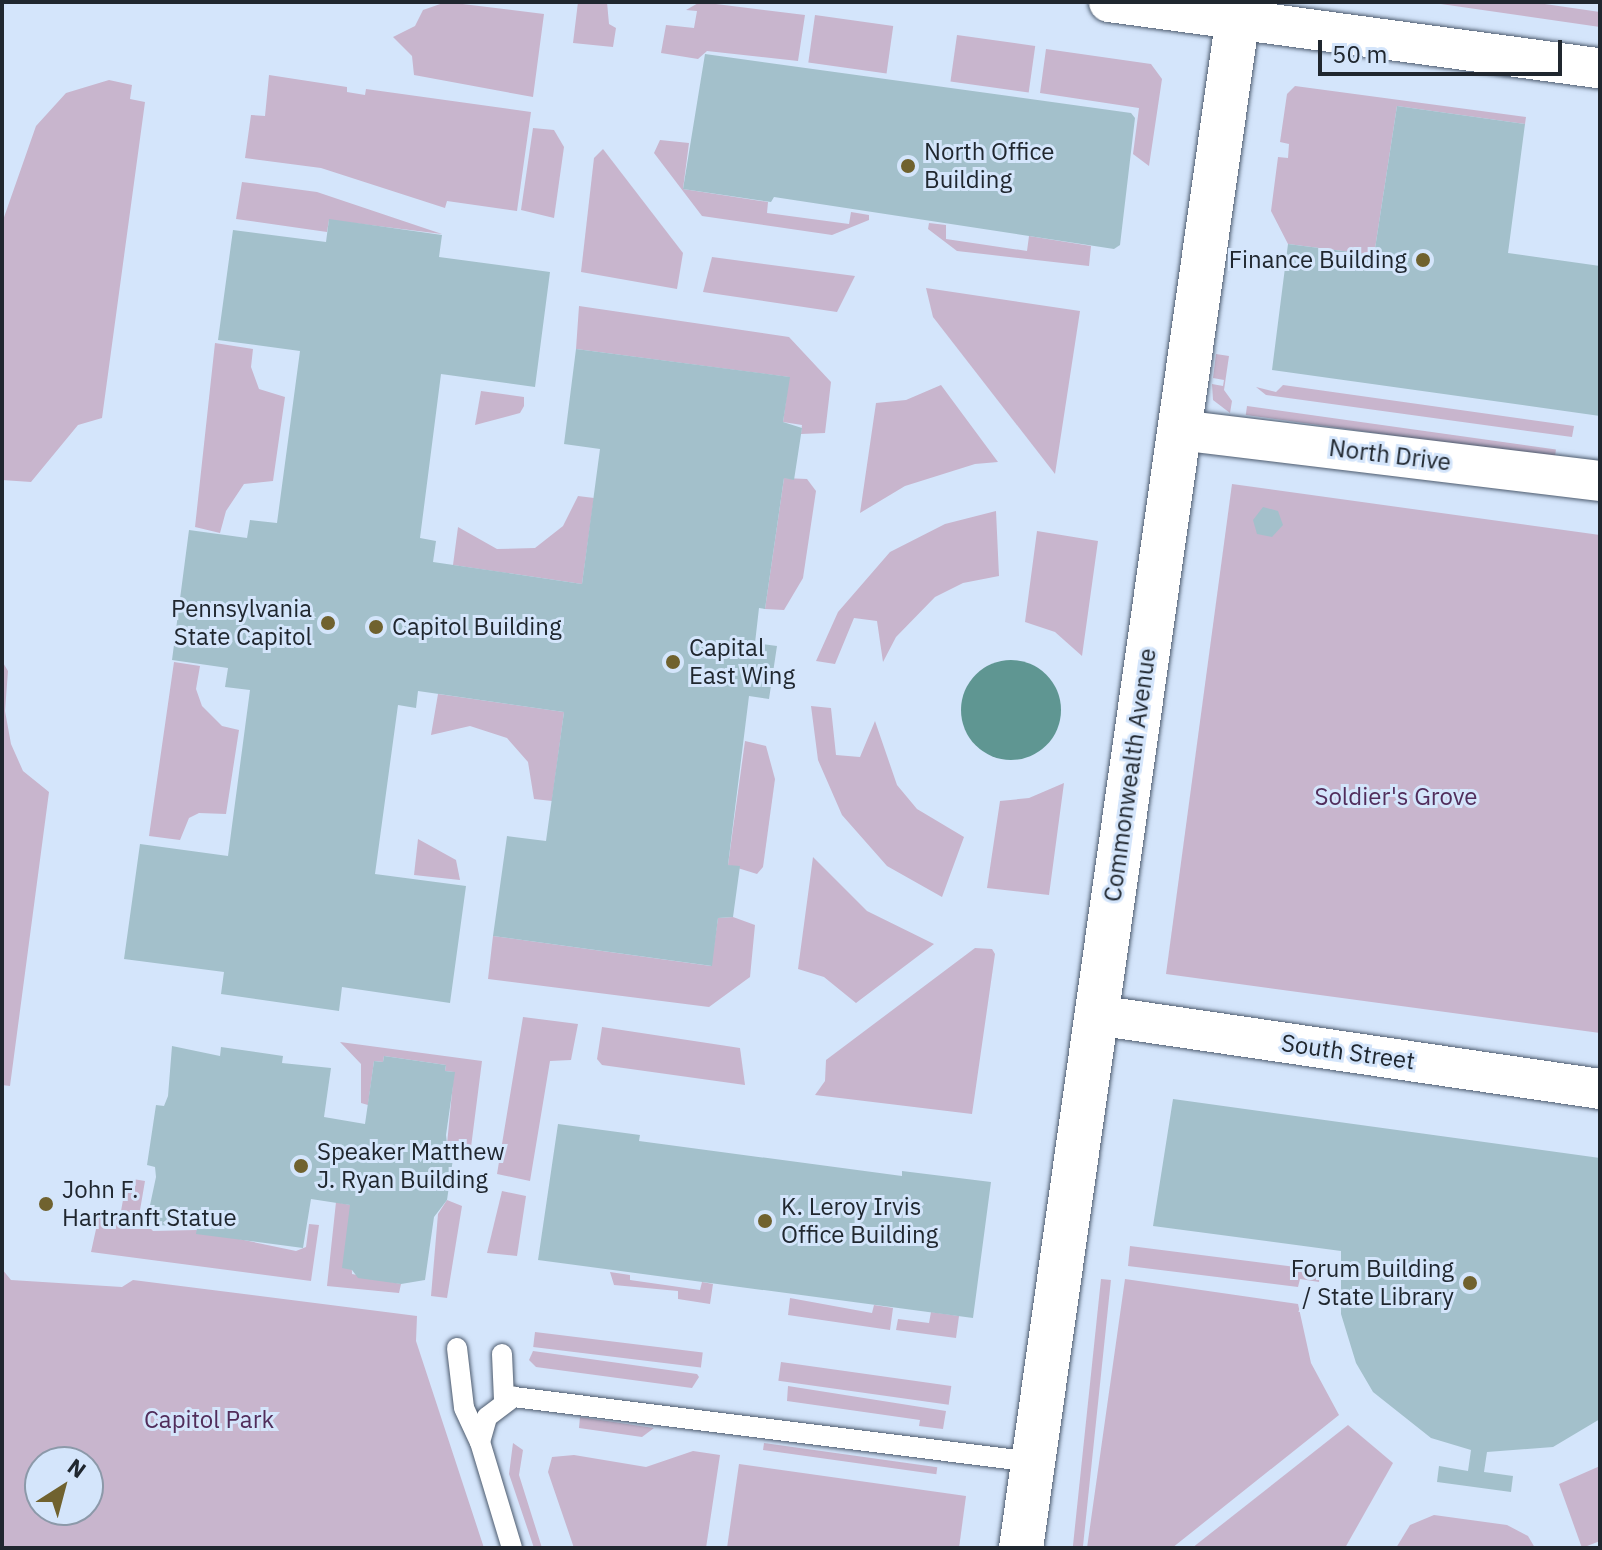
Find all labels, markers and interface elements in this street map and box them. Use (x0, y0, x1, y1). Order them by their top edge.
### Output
scale bar (1322, 24, 1566, 74)
text: 50 m (1332, 38, 1387, 70)
place label: North Office Building (924, 138, 1055, 194)
marker: North Office Building (899, 157, 917, 175)
place label: Finance Building (1229, 246, 1407, 274)
marker: Finance Building (1414, 251, 1432, 269)
street label: North Drive (1327, 433, 1453, 477)
place label: Pennsylvania State Capitol (171, 595, 312, 651)
place label: Capitol Building (392, 613, 562, 641)
marker: Pennsylvania State Capitol (319, 614, 337, 632)
marker: Capitol Building (367, 618, 385, 636)
place label: Capital East Wing (689, 634, 795, 690)
street label: Commonwealth Avenue (1098, 646, 1162, 904)
marker: Capital East Wing (664, 653, 682, 671)
park label: Soldier's Grove (1314, 783, 1478, 811)
street label: South Street (1279, 1028, 1417, 1076)
place label: Speaker Matthew J. Ryan Building (317, 1138, 505, 1194)
marker: Speaker Matthew J. Ryan Building (292, 1157, 310, 1175)
place label: John F. Hartranft Statue (62, 1176, 237, 1232)
place label: K. Leroy Irvis Office Building (781, 1193, 938, 1249)
marker: John F. Hartranft Statue (37, 1195, 55, 1213)
marker: K. Leroy Irvis Office Building (756, 1212, 774, 1230)
place label: Forum Building / State Library (1291, 1255, 1454, 1311)
marker: Forum Building / State Library (1461, 1274, 1479, 1292)
park label: Capitol Park (144, 1406, 274, 1434)
north arrow (24, 1446, 104, 1526)
text: N (62, 1451, 92, 1484)

